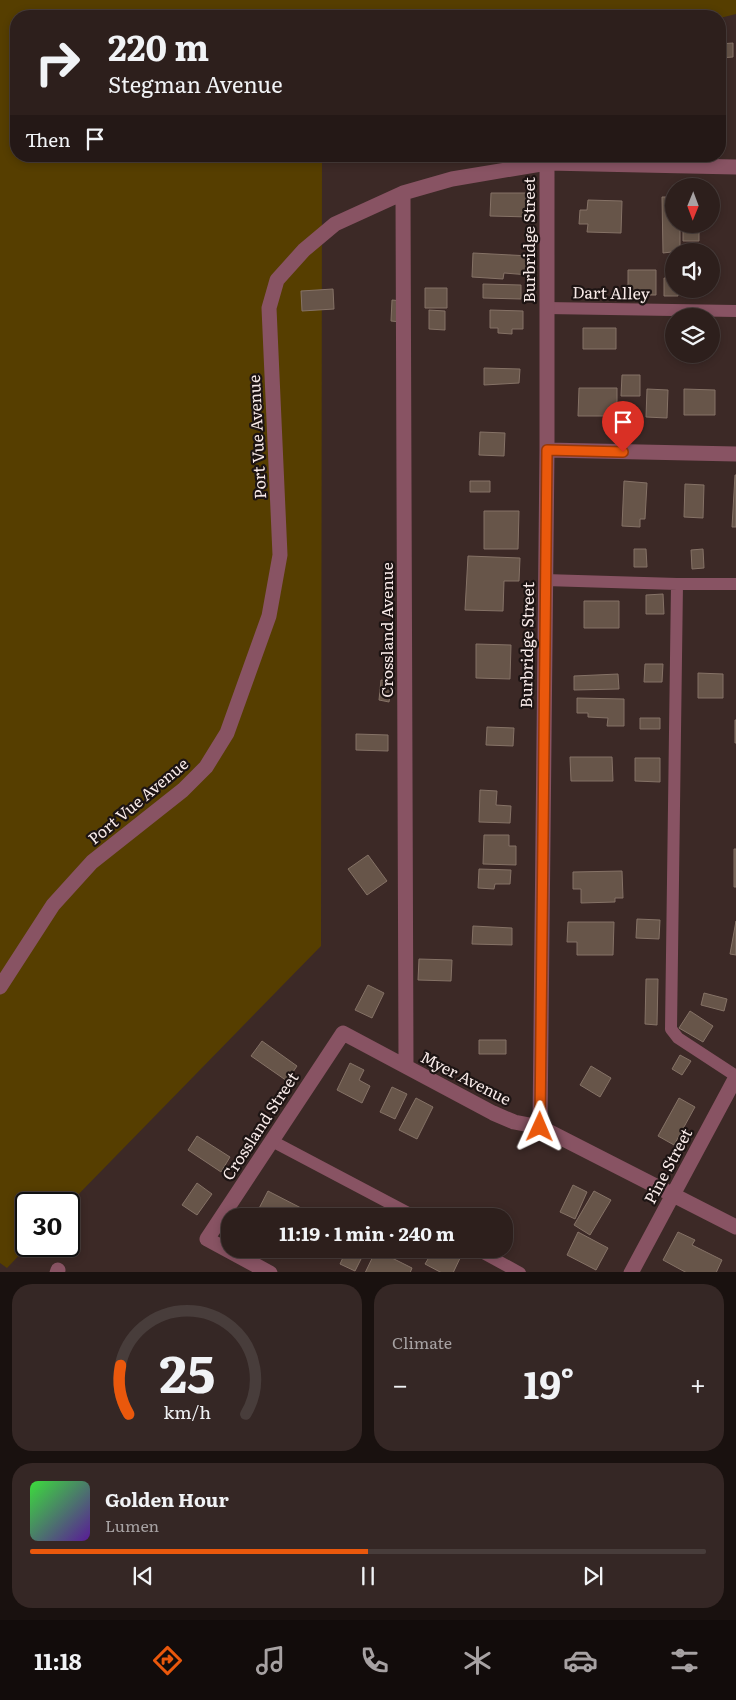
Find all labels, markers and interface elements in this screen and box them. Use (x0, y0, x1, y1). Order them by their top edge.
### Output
text: 220 m (108, 20, 209, 72)
icon: right (25, 30, 90, 95)
text: Stegman Avenue (108, 67, 283, 100)
text: Then (25, 125, 71, 153)
icon: arrive (81, 125, 109, 153)
street label: Burbridge Street (516, 176, 540, 303)
north arrow (665, 178, 720, 232)
map controls (665, 178, 720, 363)
button: sound (665, 243, 720, 298)
street label: Dart Alley (572, 279, 651, 305)
button: layers (665, 308, 720, 363)
street label: Port Vue Avenue (241, 374, 271, 500)
pin (602, 401, 644, 452)
icon: arrive (609, 408, 637, 436)
street label: Crossland Avenue (374, 562, 398, 698)
street label: Burbridge Street (513, 581, 539, 708)
street label: Port Vue Avenue (82, 751, 193, 849)
street label: Myer Avenue (417, 1044, 516, 1110)
street label: Crossland Street (215, 1066, 304, 1185)
position arrow (513, 1100, 565, 1152)
street label: Pine Street (637, 1123, 697, 1208)
speed limit sign: 30 (15, 1192, 80, 1257)
text: 11:19 · 1 min · 240 m (279, 1219, 455, 1247)
text: Climate (392, 1330, 452, 1354)
text: 25 (159, 1332, 215, 1409)
text: 19° (524, 1354, 575, 1411)
text: − (392, 1362, 408, 1404)
text: + (690, 1362, 706, 1404)
text: km/h (163, 1398, 211, 1425)
text: Golden Hour (105, 1485, 229, 1513)
text: Lumen (105, 1513, 159, 1537)
icon: previous (129, 1562, 157, 1590)
icon: pause (354, 1562, 382, 1590)
icon: next (579, 1562, 607, 1590)
icon: directions (150, 1643, 185, 1678)
icon: music (253, 1643, 288, 1678)
icon: phone (357, 1643, 392, 1678)
icon: climate (460, 1643, 495, 1678)
icon: car (563, 1643, 598, 1678)
icon: filters (667, 1643, 702, 1678)
text: 11:18 (34, 1644, 82, 1677)

